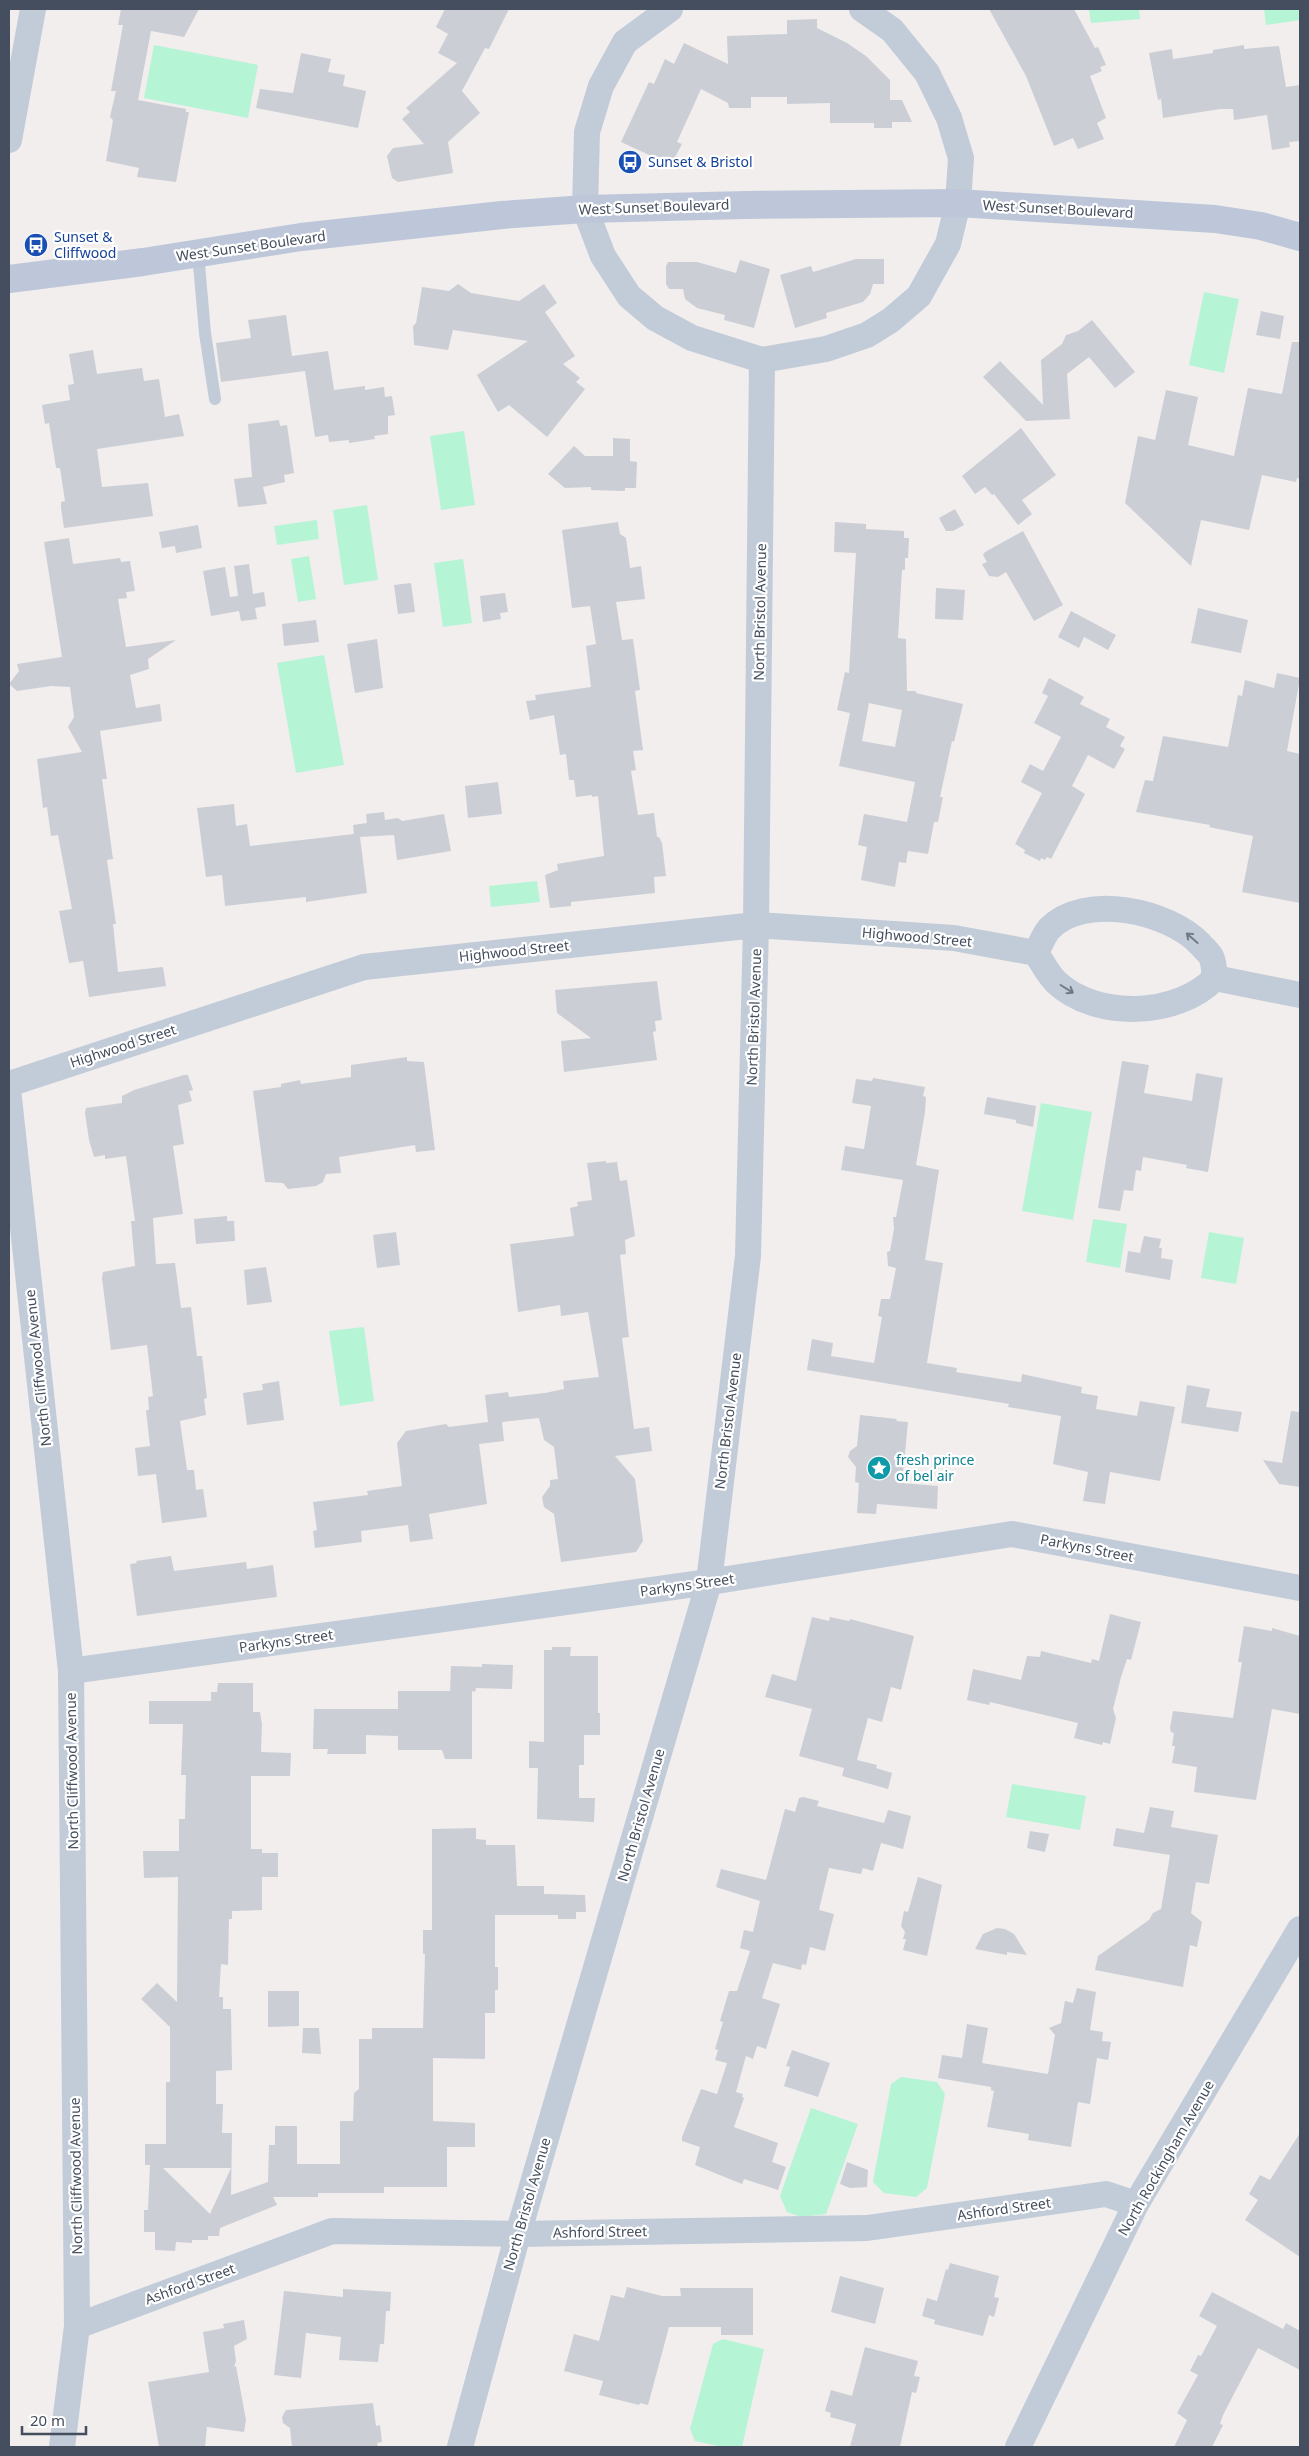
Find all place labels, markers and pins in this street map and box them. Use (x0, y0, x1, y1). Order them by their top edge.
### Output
bus stop icon: Sunset & Bristol (617, 149, 643, 175)
place label: Sunset & Bristol (648, 152, 753, 171)
place label: Sunset & Cliffwood (54, 227, 116, 262)
bus stop icon: Sunset & Cliffwood (23, 232, 49, 258)
place label: fresh prince of bel air (896, 1450, 975, 1485)
place icon: fresh prince of bel air (866, 1455, 892, 1481)

